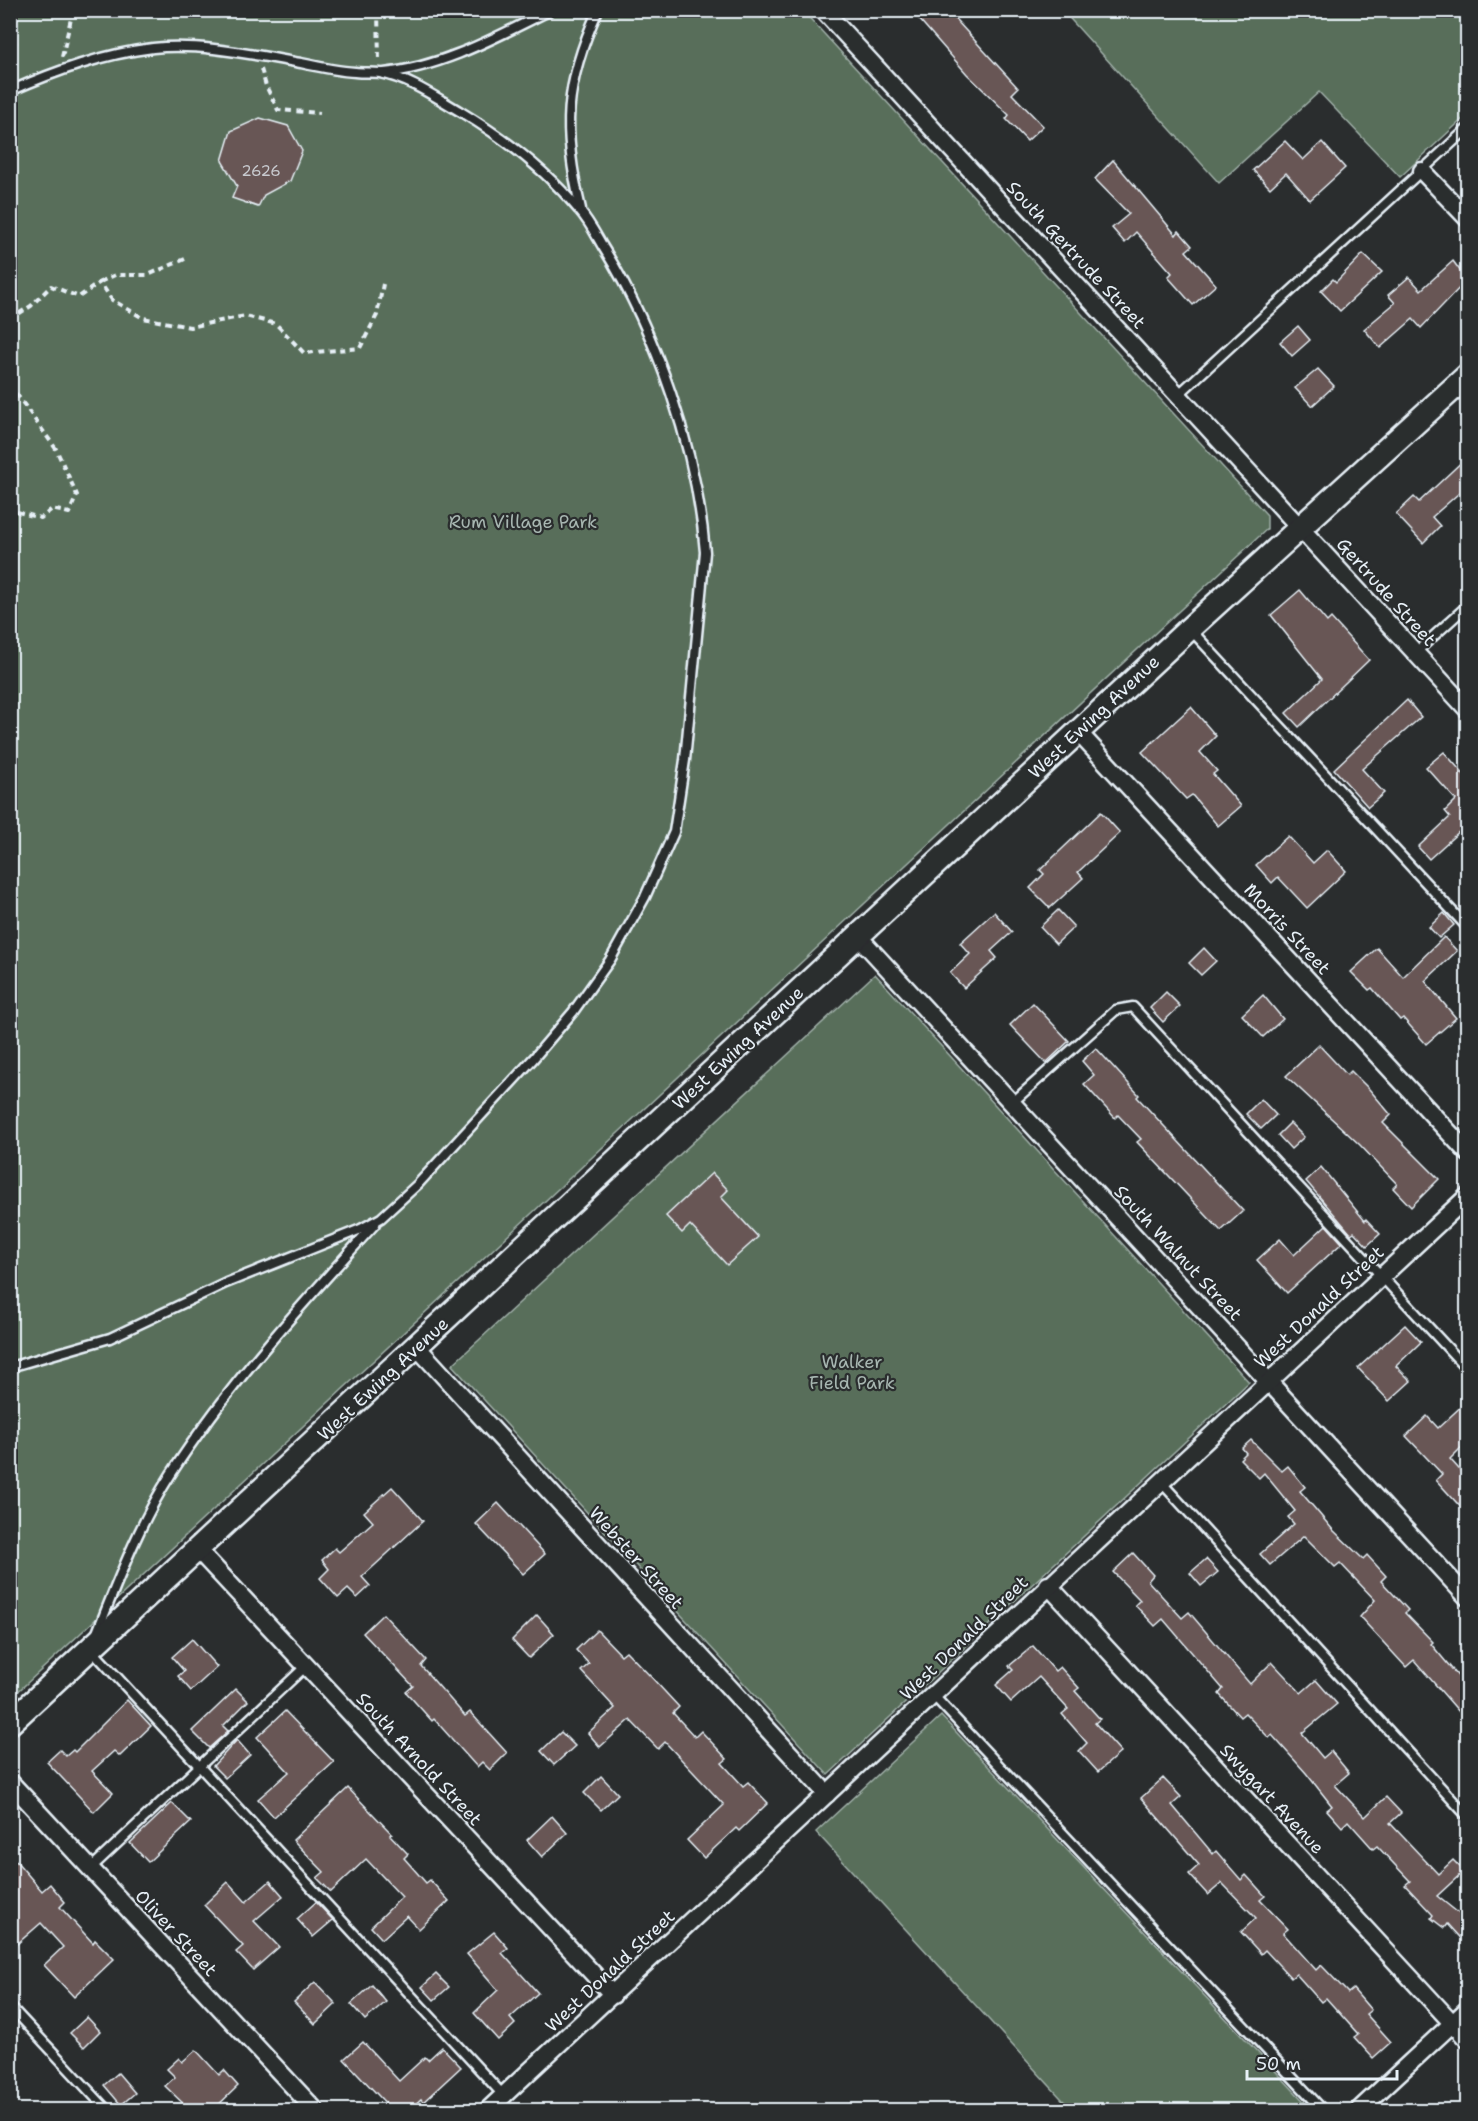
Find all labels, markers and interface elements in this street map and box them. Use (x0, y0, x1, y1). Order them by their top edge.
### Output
house number: 2626 (241, 161, 281, 181)
street label: South Gertrude Street (1001, 176, 1151, 334)
park label: Rum Village Park (449, 510, 597, 534)
street label: Gertrude Street (1331, 533, 1441, 651)
street label: West Ewing Avenue (1023, 650, 1165, 784)
street label: Morris Street (1239, 878, 1336, 980)
street label: West Ewing Avenue (667, 981, 809, 1115)
street label: South Walnut Street (1109, 1180, 1247, 1326)
street label: West Donald Street (1249, 1240, 1389, 1374)
street label: West Ewing Avenue (312, 1312, 454, 1446)
park label: Walker Field Park (809, 1350, 895, 1395)
street label: Webster Street (583, 1502, 689, 1615)
street label: West Donald Street (895, 1570, 1033, 1705)
street label: South Arnold Street (351, 1687, 487, 1831)
street label: Swygart Avenue (1215, 1739, 1329, 1859)
street label: Oliver Street (130, 1885, 222, 1982)
street label: West Donald Street (540, 1904, 680, 2038)
scale bar (1247, 2043, 1397, 2081)
text: 50 m (1256, 2052, 1301, 2076)

